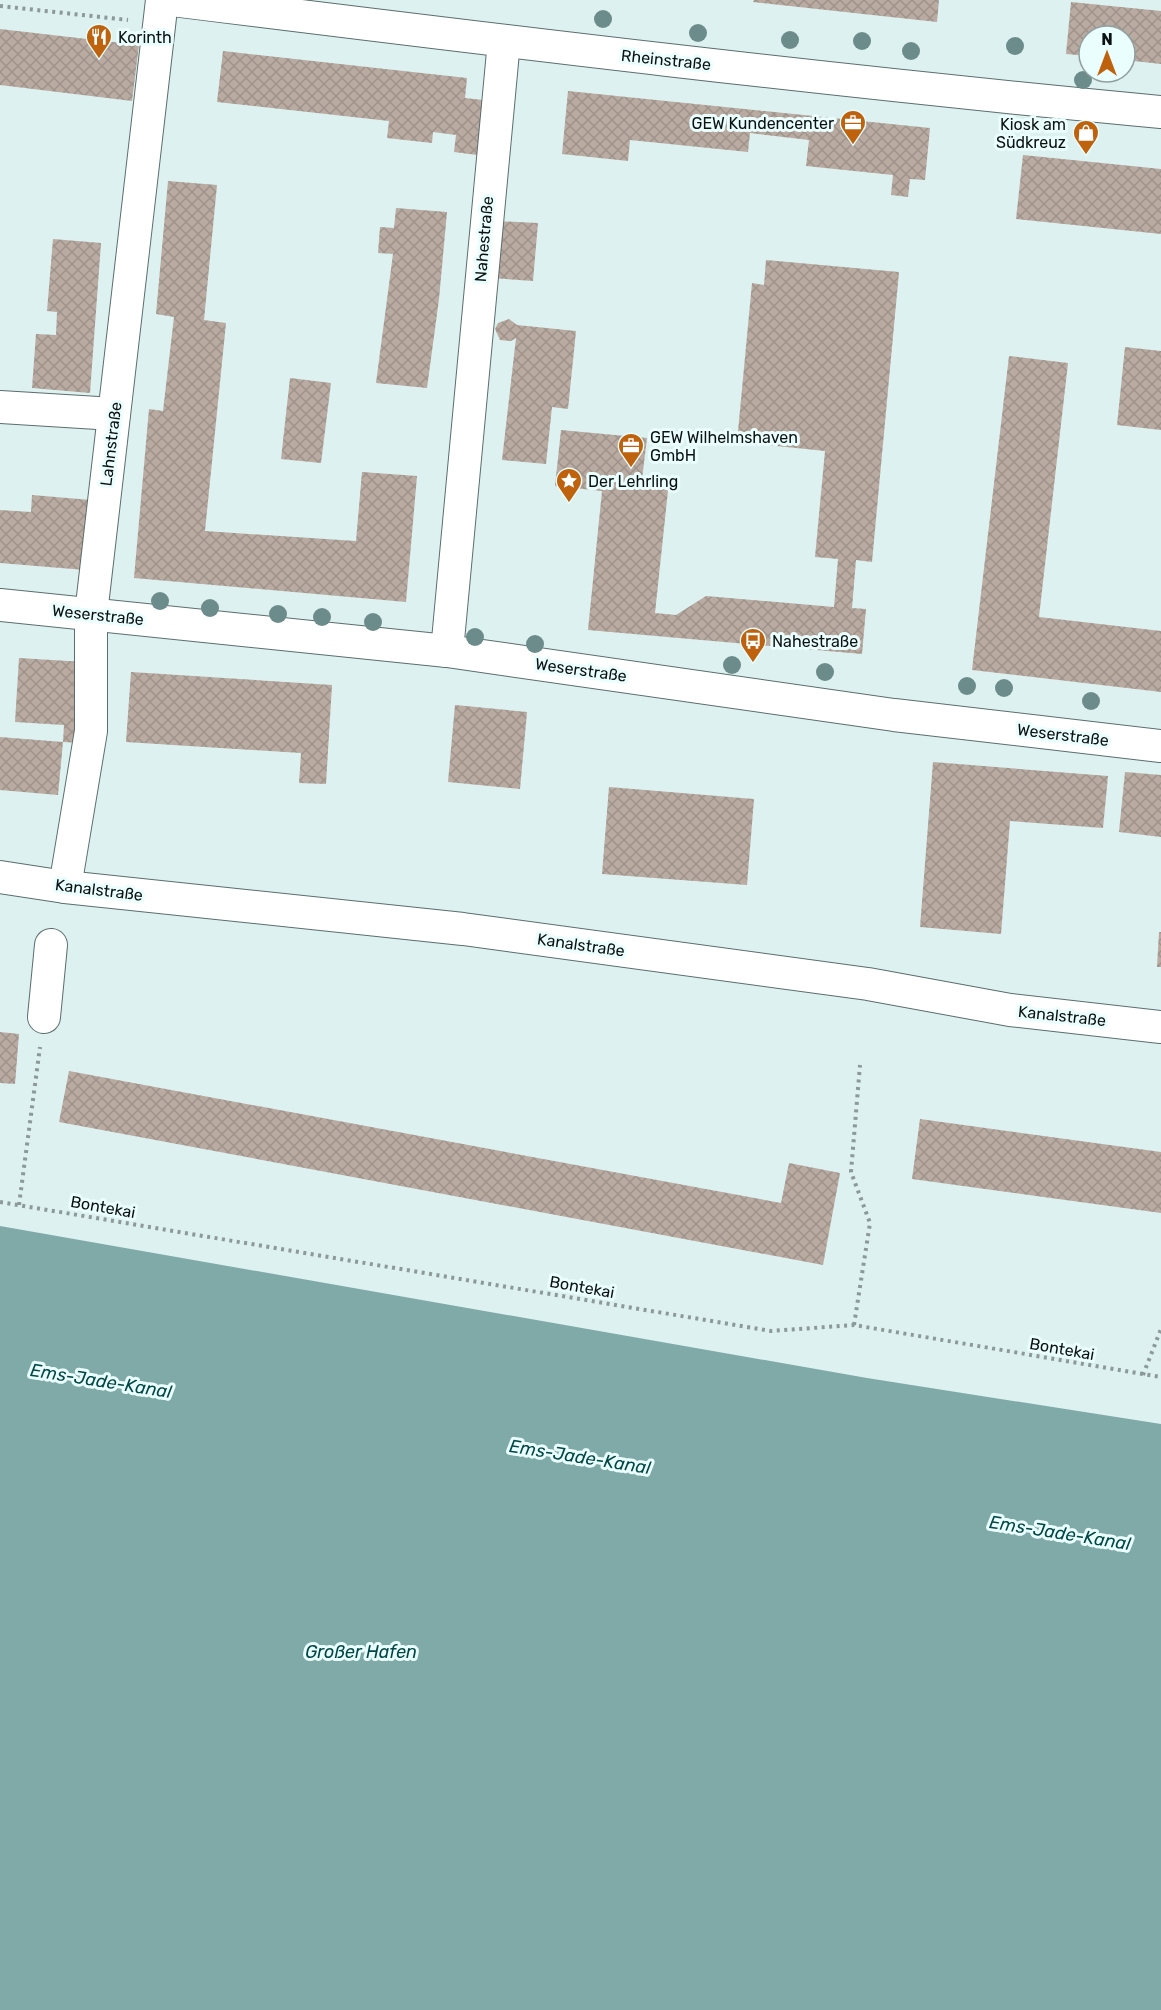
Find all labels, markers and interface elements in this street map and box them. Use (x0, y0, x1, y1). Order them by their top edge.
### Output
restaurant icon: Korinth (84, 22, 114, 60)
north arrow (1077, 24, 1137, 84)
place label: Korinth (118, 28, 172, 47)
text: N (1101, 30, 1113, 49)
street label: Rheinstraße (620, 46, 712, 74)
office icon: GEW Kundencenter (838, 108, 868, 146)
place label: GEW Kundencenter (691, 114, 834, 133)
place label: Kiosk am Südkreuz (996, 115, 1066, 152)
shop icon: Kiosk am Südkreuz (1071, 118, 1101, 156)
street label: Nahestraße (471, 195, 497, 283)
street label: Lahnstraße (96, 401, 126, 487)
place label: GEW Wilhelmshaven GmbH (650, 428, 798, 465)
office icon: GEW Wilhelmshaven GmbH (616, 431, 646, 469)
place icon: Der Lehrling (554, 466, 584, 504)
place label: Der Lehrling (588, 472, 678, 491)
street label: Weserstraße (51, 601, 145, 629)
bus stop icon: Nahestraße (738, 626, 768, 664)
place label: Nahestraße (772, 632, 858, 651)
street label: Weserstraße (534, 654, 628, 686)
street label: Weserstraße (1016, 720, 1110, 750)
street label: Kanalstraße (54, 875, 144, 905)
street label: Kanalstraße (536, 929, 626, 961)
street label: Kanalstraße (1017, 1002, 1107, 1030)
street label: Bontekai (69, 1192, 137, 1222)
street label: Bontekai (548, 1272, 616, 1302)
street label: Bontekai (1028, 1334, 1096, 1364)
water label: Ems-Jade-Kanal (29, 1359, 174, 1403)
water label: Ems-Jade-Kanal (508, 1435, 653, 1479)
water label: Ems-Jade-Kanal (988, 1511, 1133, 1555)
water label: Großer Hafen (305, 1641, 417, 1663)

